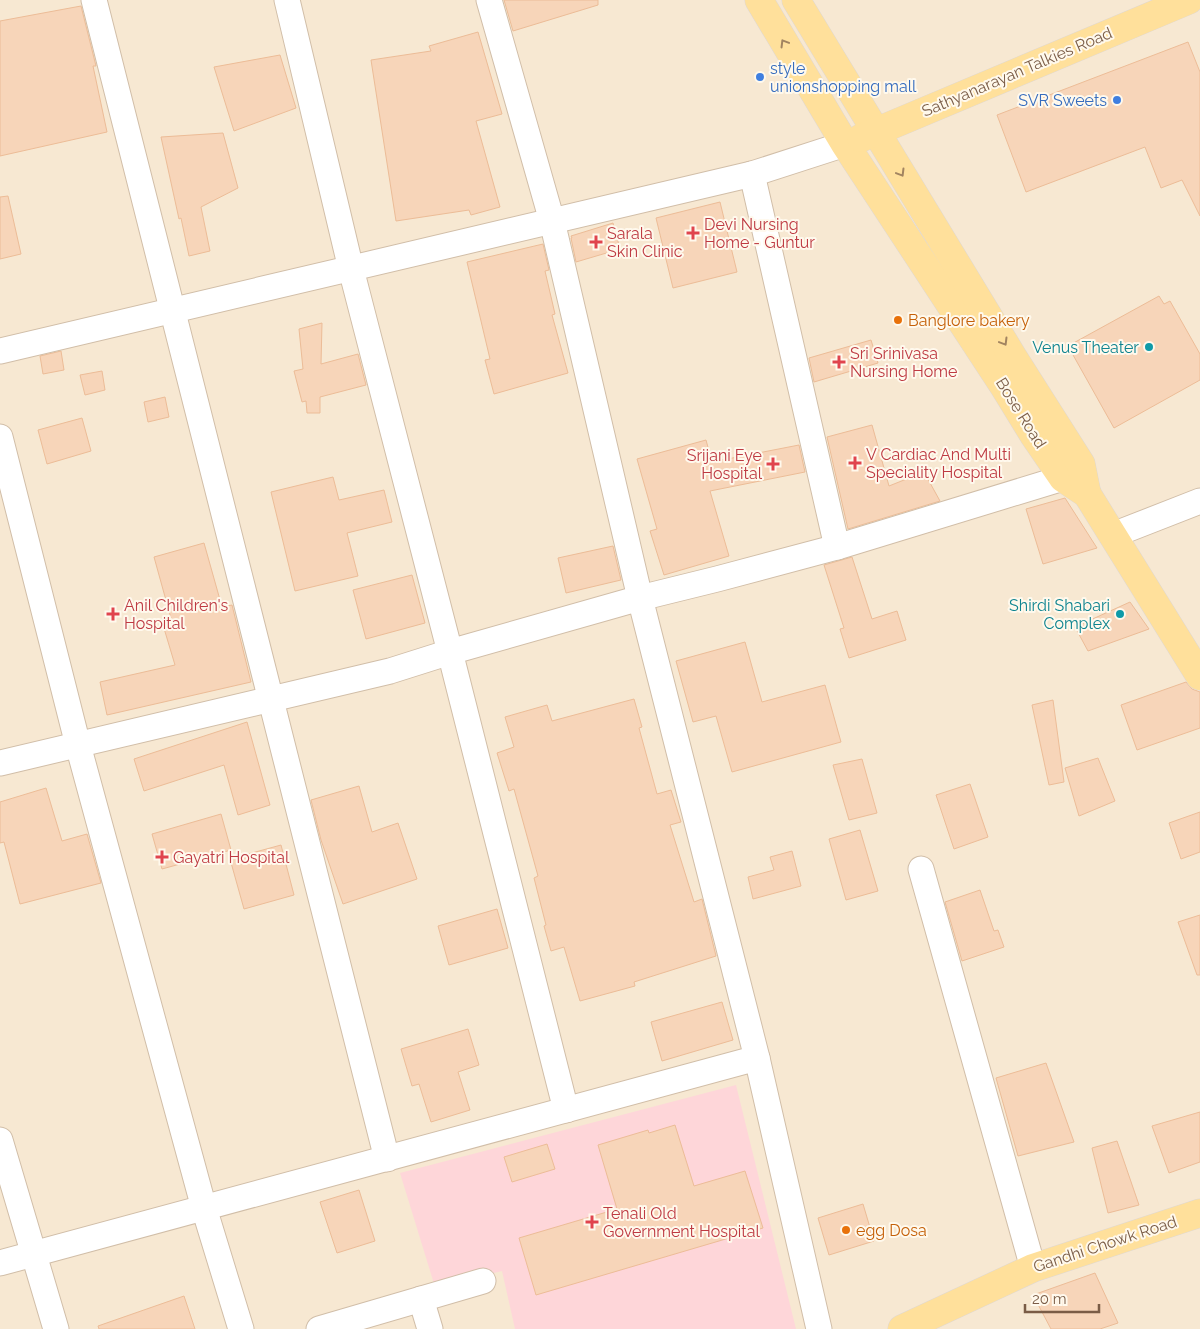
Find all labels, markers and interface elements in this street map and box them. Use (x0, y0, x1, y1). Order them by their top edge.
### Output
street label: Sathyanarayan Talkies Road (919, 23, 1115, 121)
one-way arrow (781, 39, 791, 48)
place label: style unionshopping mall (770, 59, 917, 96)
marker: style unionshopping mall (754, 71, 766, 83)
place label: SVR Sweets (1018, 91, 1107, 110)
marker: SVR Sweets (1111, 94, 1123, 106)
one-way arrow (895, 168, 905, 177)
place label: Devi Nursing Home - Guntur (704, 215, 815, 252)
place label: Sarala Skin Clinic (607, 224, 683, 261)
marker: Devi Nursing Home - Guntur (686, 226, 700, 240)
marker: Sarala Skin Clinic (589, 235, 603, 249)
place label: Banglore bakery (908, 311, 1030, 330)
marker: Banglore bakery (892, 314, 904, 326)
one-way arrow (998, 337, 1007, 346)
place label: Venus Theater (1032, 338, 1139, 357)
marker: Venus Theater (1143, 341, 1155, 353)
place label: Sri Srinivasa Nursing Home (850, 344, 957, 381)
marker: Sri Srinivasa Nursing Home (832, 355, 846, 369)
street label: Bose Road (992, 374, 1050, 452)
place label: V Cardiac And Multi Speciality Hospital (866, 445, 1011, 482)
place label: Srijani Eye Hospital (687, 446, 763, 483)
marker: V Cardiac And Multi Speciality Hospital (848, 456, 862, 470)
marker: Srijani Eye Hospital (766, 457, 780, 471)
place label: Anil Children's Hospital (124, 596, 229, 633)
place label: Shirdi Shabari Complex (1009, 596, 1110, 633)
marker: Anil Children's Hospital (106, 607, 120, 621)
marker: Shirdi Shabari Complex (1114, 608, 1126, 620)
place label: Gayatri Hospital (173, 848, 290, 867)
marker: Gayatri Hospital (155, 850, 169, 864)
place label: Tenali Old Government Hospital (603, 1204, 760, 1241)
street label: Gandhi Chowk Road (1031, 1212, 1179, 1276)
marker: Tenali Old Government Hospital (585, 1215, 599, 1229)
place label: egg Dosa (856, 1221, 927, 1240)
marker: egg Dosa (840, 1224, 852, 1236)
scale bar (1025, 1282, 1099, 1314)
text: 20 m (1032, 1290, 1067, 1308)

